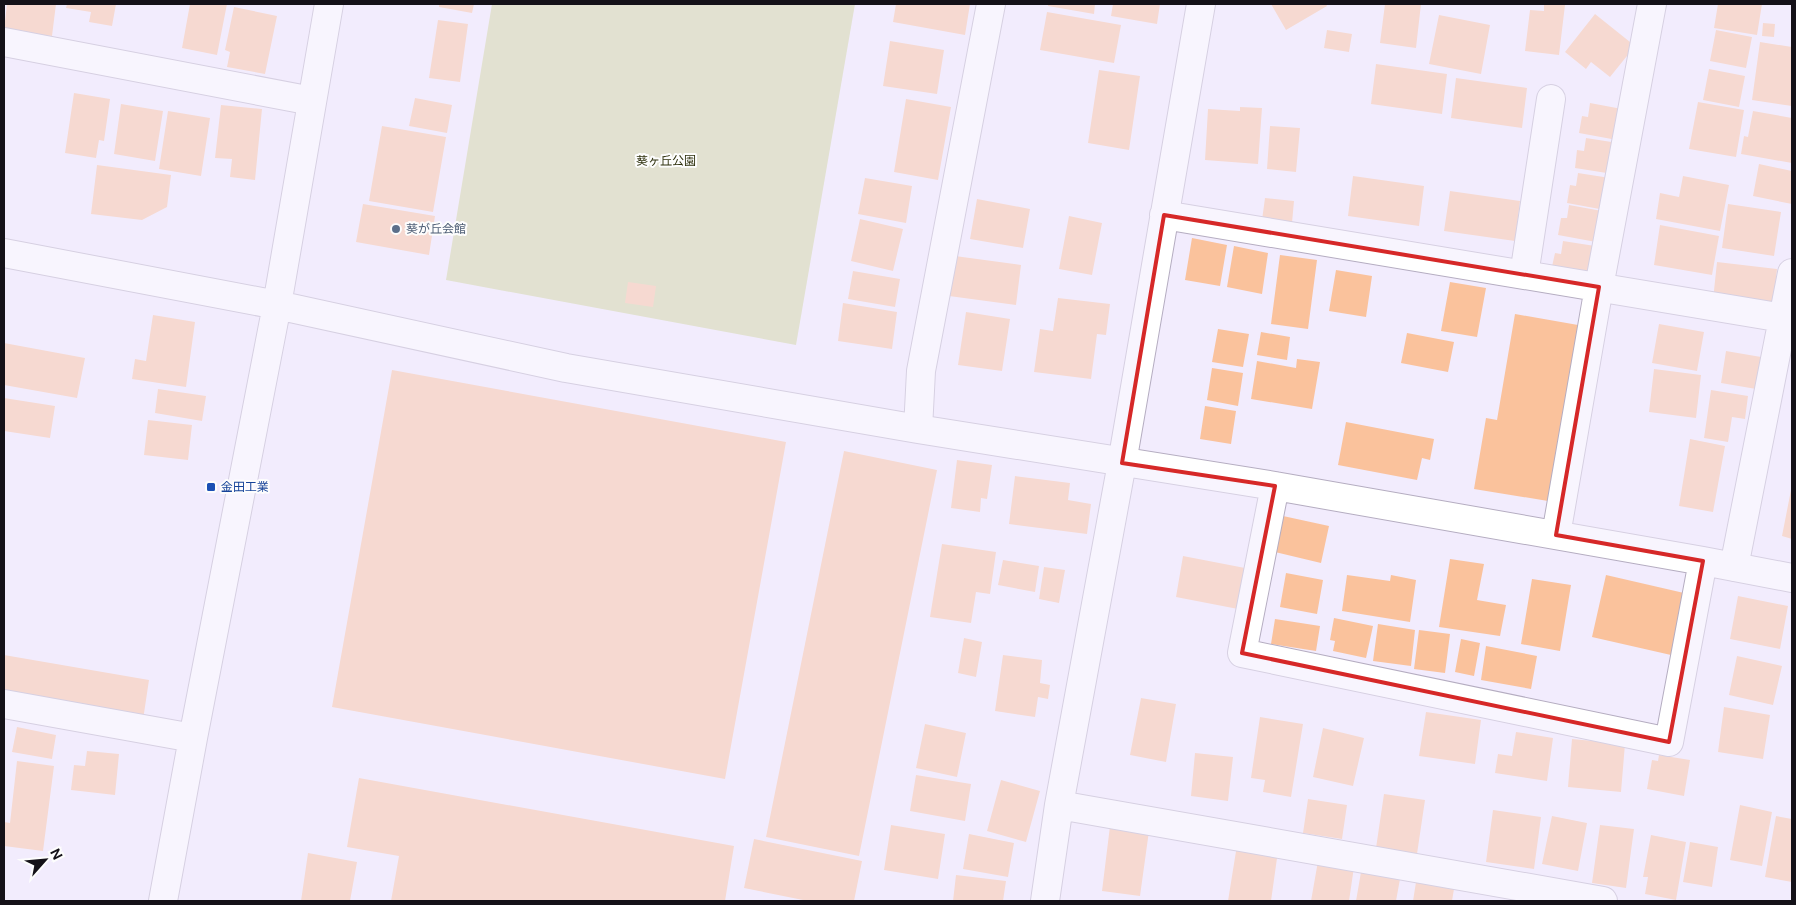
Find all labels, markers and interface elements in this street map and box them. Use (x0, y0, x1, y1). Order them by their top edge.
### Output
park label: 葵ヶ丘公園 (636, 153, 696, 169)
place label: 葵が丘会館 (406, 221, 466, 237)
marker: 葵が丘会館 (390, 223, 402, 235)
place label: 金田工業 (221, 479, 269, 495)
marker: 金田工業 (205, 481, 217, 493)
north arrow (20, 835, 70, 885)
text: N (46, 845, 67, 863)

